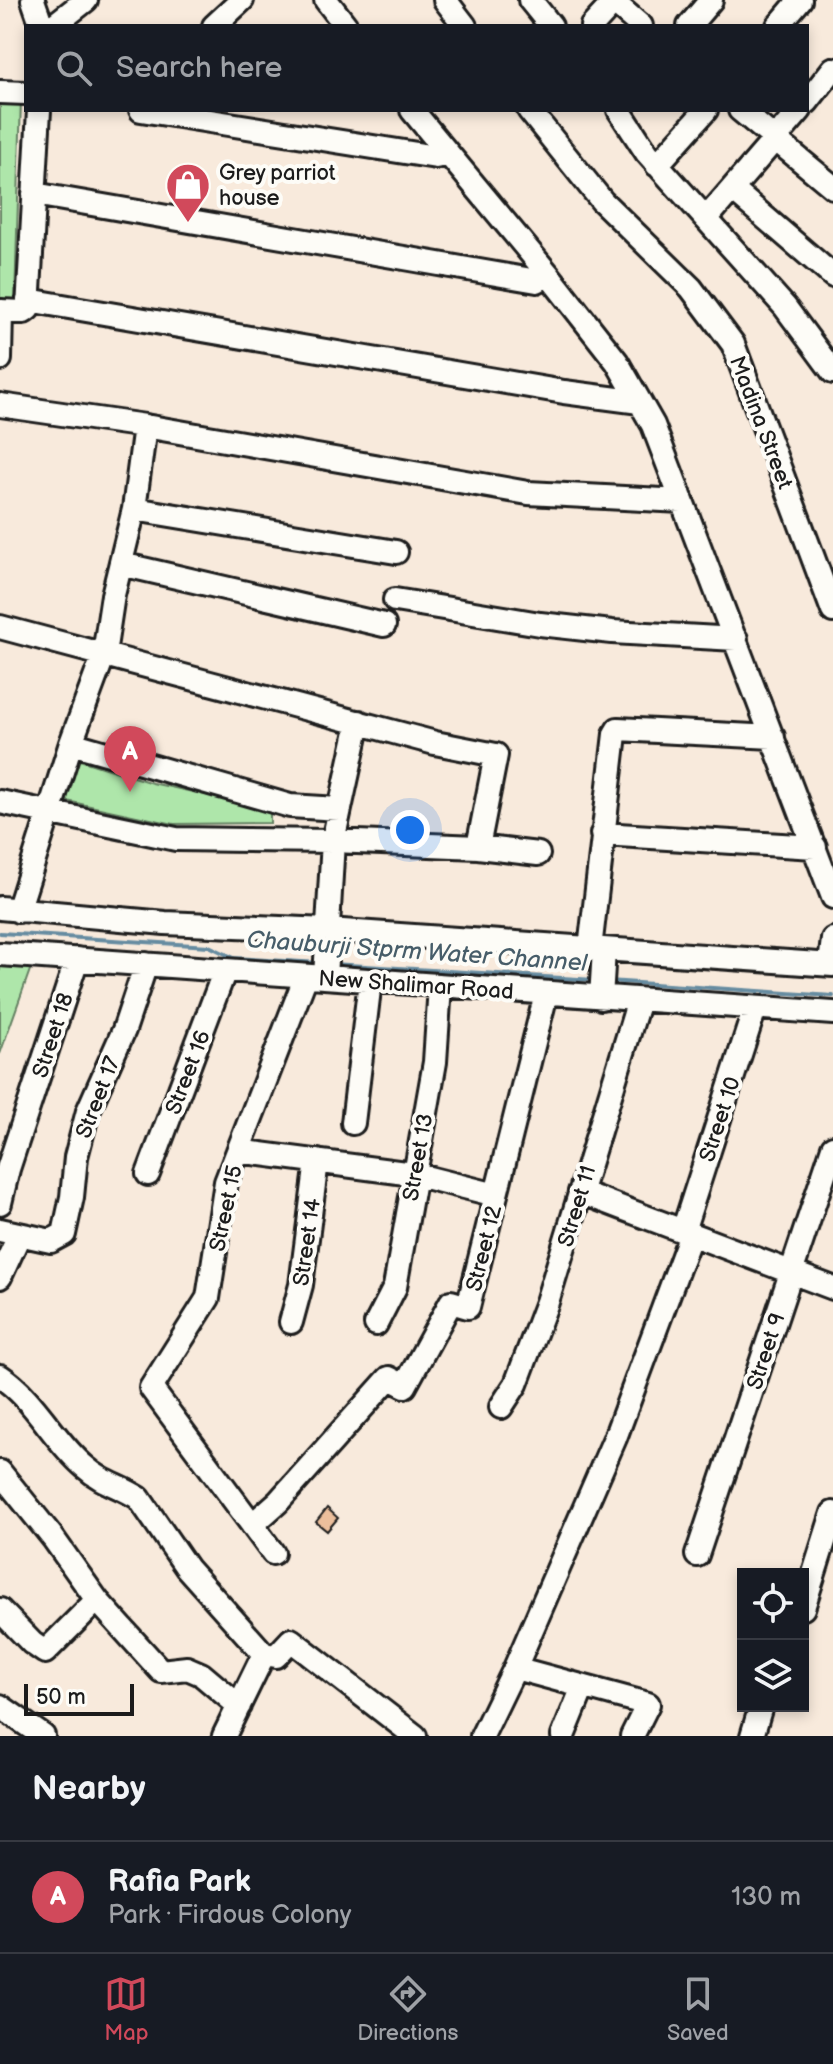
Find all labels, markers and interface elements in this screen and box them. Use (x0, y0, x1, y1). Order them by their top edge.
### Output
search box (24, 24, 809, 112)
icon: search (52, 46, 96, 90)
text: Search here (116, 50, 282, 86)
place label: Grey parriot house (219, 160, 336, 212)
shop icon: Grey parriot house (164, 161, 212, 224)
street label: Madina Street (723, 352, 798, 493)
pin: A (104, 726, 156, 792)
your location (390, 810, 430, 850)
water label: Chauburji Stprm Water Channel (246, 925, 590, 978)
street label: New Shalimar Road (317, 965, 514, 1006)
street label: Street 18 (27, 990, 80, 1081)
street label: Street 16 (160, 1026, 217, 1119)
street label: Street 17 (70, 1053, 126, 1142)
street label: Street 10 (694, 1073, 747, 1165)
street label: Street 13 (398, 1111, 439, 1203)
street label: Street 15 (204, 1163, 249, 1254)
street label: Street 11 (552, 1163, 603, 1250)
street label: Street 14 (288, 1196, 327, 1288)
street label: Street 12 (461, 1202, 508, 1294)
street label: Street 9 (741, 1310, 791, 1393)
map controls (737, 1568, 809, 1712)
button: locate (737, 1568, 809, 1640)
button: layers (737, 1640, 809, 1712)
scale bar (24, 1680, 134, 1716)
text: 50 m (36, 1684, 86, 1711)
text: Nearby (32, 1768, 146, 1809)
text: Rafia Park (108, 1864, 251, 1900)
text: A (50, 1882, 66, 1913)
text: 130 m (731, 1882, 801, 1913)
text: Park · Firdous Colony (108, 1900, 351, 1931)
tab: Map (104, 1972, 149, 2047)
tab: Directions (357, 1972, 458, 2047)
tab: Saved (667, 1972, 729, 2047)

